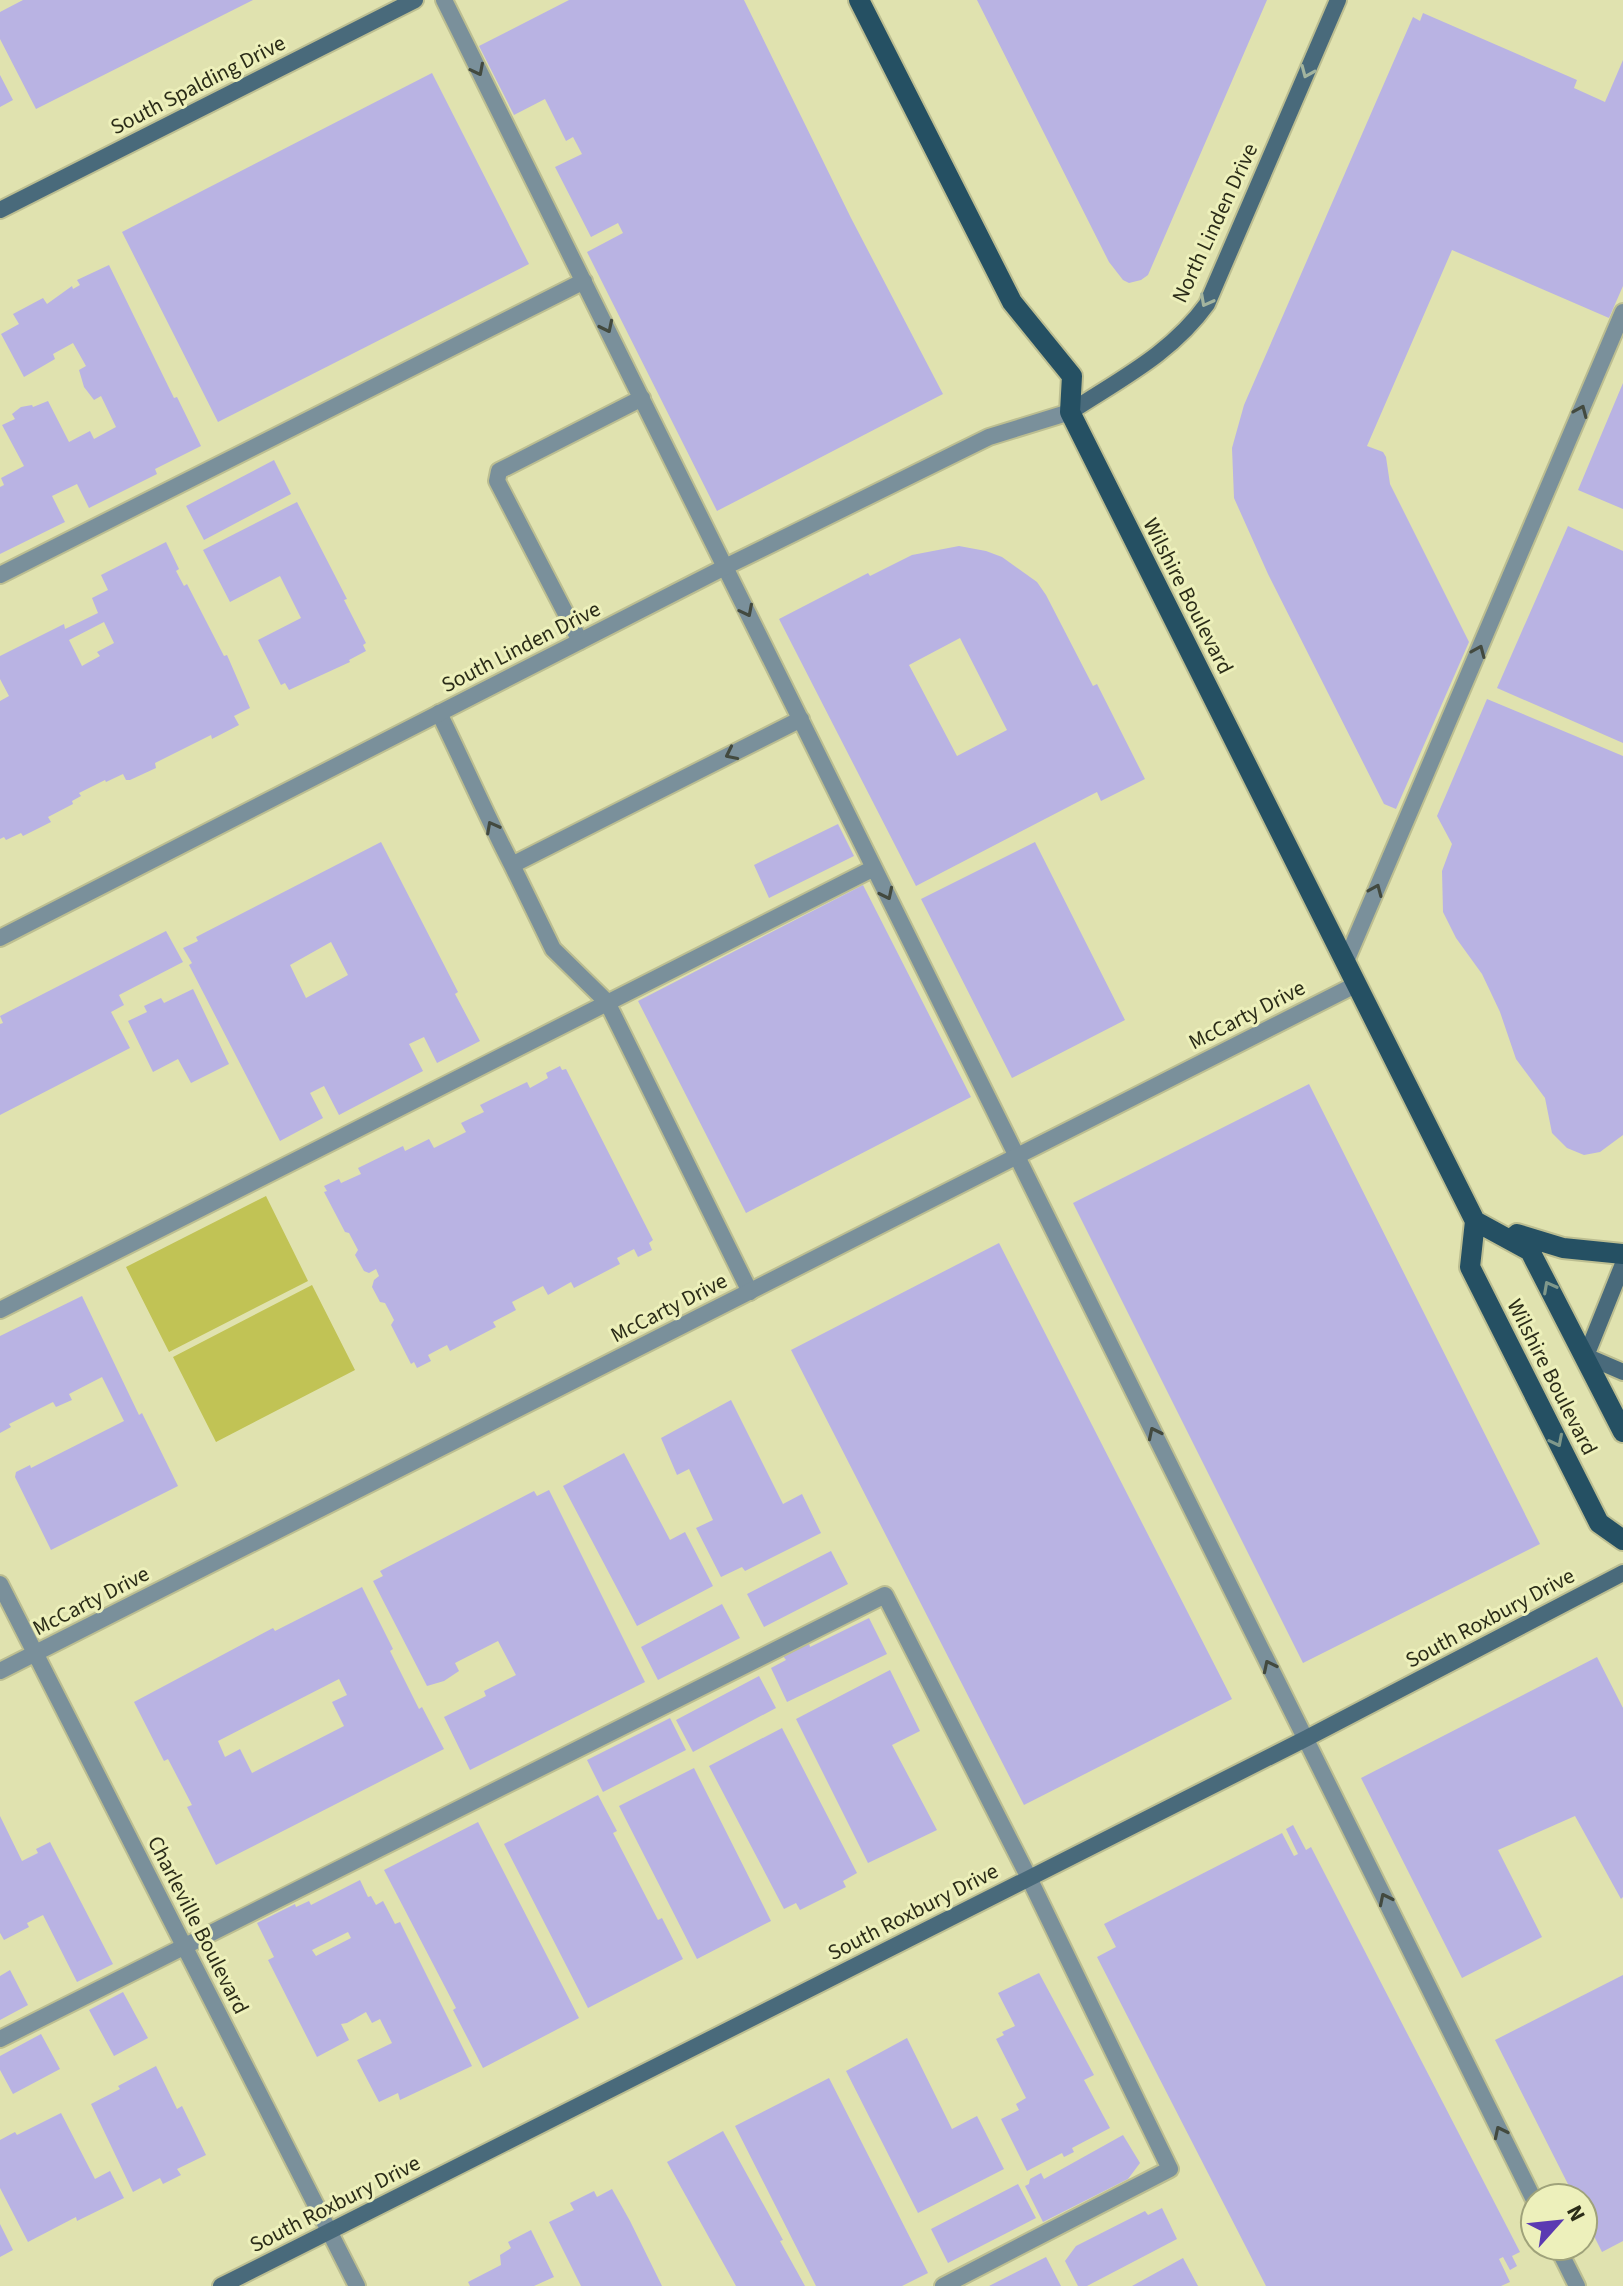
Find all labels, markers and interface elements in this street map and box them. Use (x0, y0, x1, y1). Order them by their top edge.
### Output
street label: South Spalding Drive (105, 27, 291, 143)
one-way arrow (468, 62, 484, 77)
one-way arrow (1300, 63, 1316, 78)
street label: North Linden Drive (1164, 138, 1266, 308)
one-way arrow (1201, 293, 1216, 308)
one-way arrow (597, 319, 613, 334)
one-way arrow (1571, 405, 1587, 420)
street label: Wilshire Boulevard (1135, 512, 1241, 680)
street label: South Linden Drive (436, 593, 606, 701)
one-way arrow (738, 602, 753, 617)
one-way arrow (1469, 644, 1485, 659)
one-way arrow (725, 744, 740, 760)
one-way arrow (487, 821, 502, 836)
one-way arrow (1367, 884, 1383, 898)
one-way arrow (878, 886, 894, 900)
street label: McCarty Drive (1183, 972, 1311, 1058)
street label: McCarty Drive (605, 1265, 733, 1351)
one-way arrow (1544, 1281, 1559, 1295)
street label: Wilshire Boulevard (1499, 1293, 1605, 1461)
one-way arrow (1148, 1427, 1163, 1442)
one-way arrow (1547, 1433, 1563, 1448)
street label: McCarty Drive (27, 1558, 155, 1644)
street label: South Roxbury Drive (1400, 1560, 1580, 1676)
one-way arrow (1263, 1660, 1279, 1674)
street label: Charleville Boulevard (139, 1830, 257, 2020)
street label: South Roxbury Drive (822, 1855, 1004, 1969)
one-way arrow (1380, 1892, 1395, 1907)
one-way arrow (1495, 2125, 1510, 2140)
street label: South Roxbury Drive (244, 2147, 426, 2261)
north arrow (1519, 2182, 1599, 2262)
text: N (1558, 2200, 1594, 2227)

